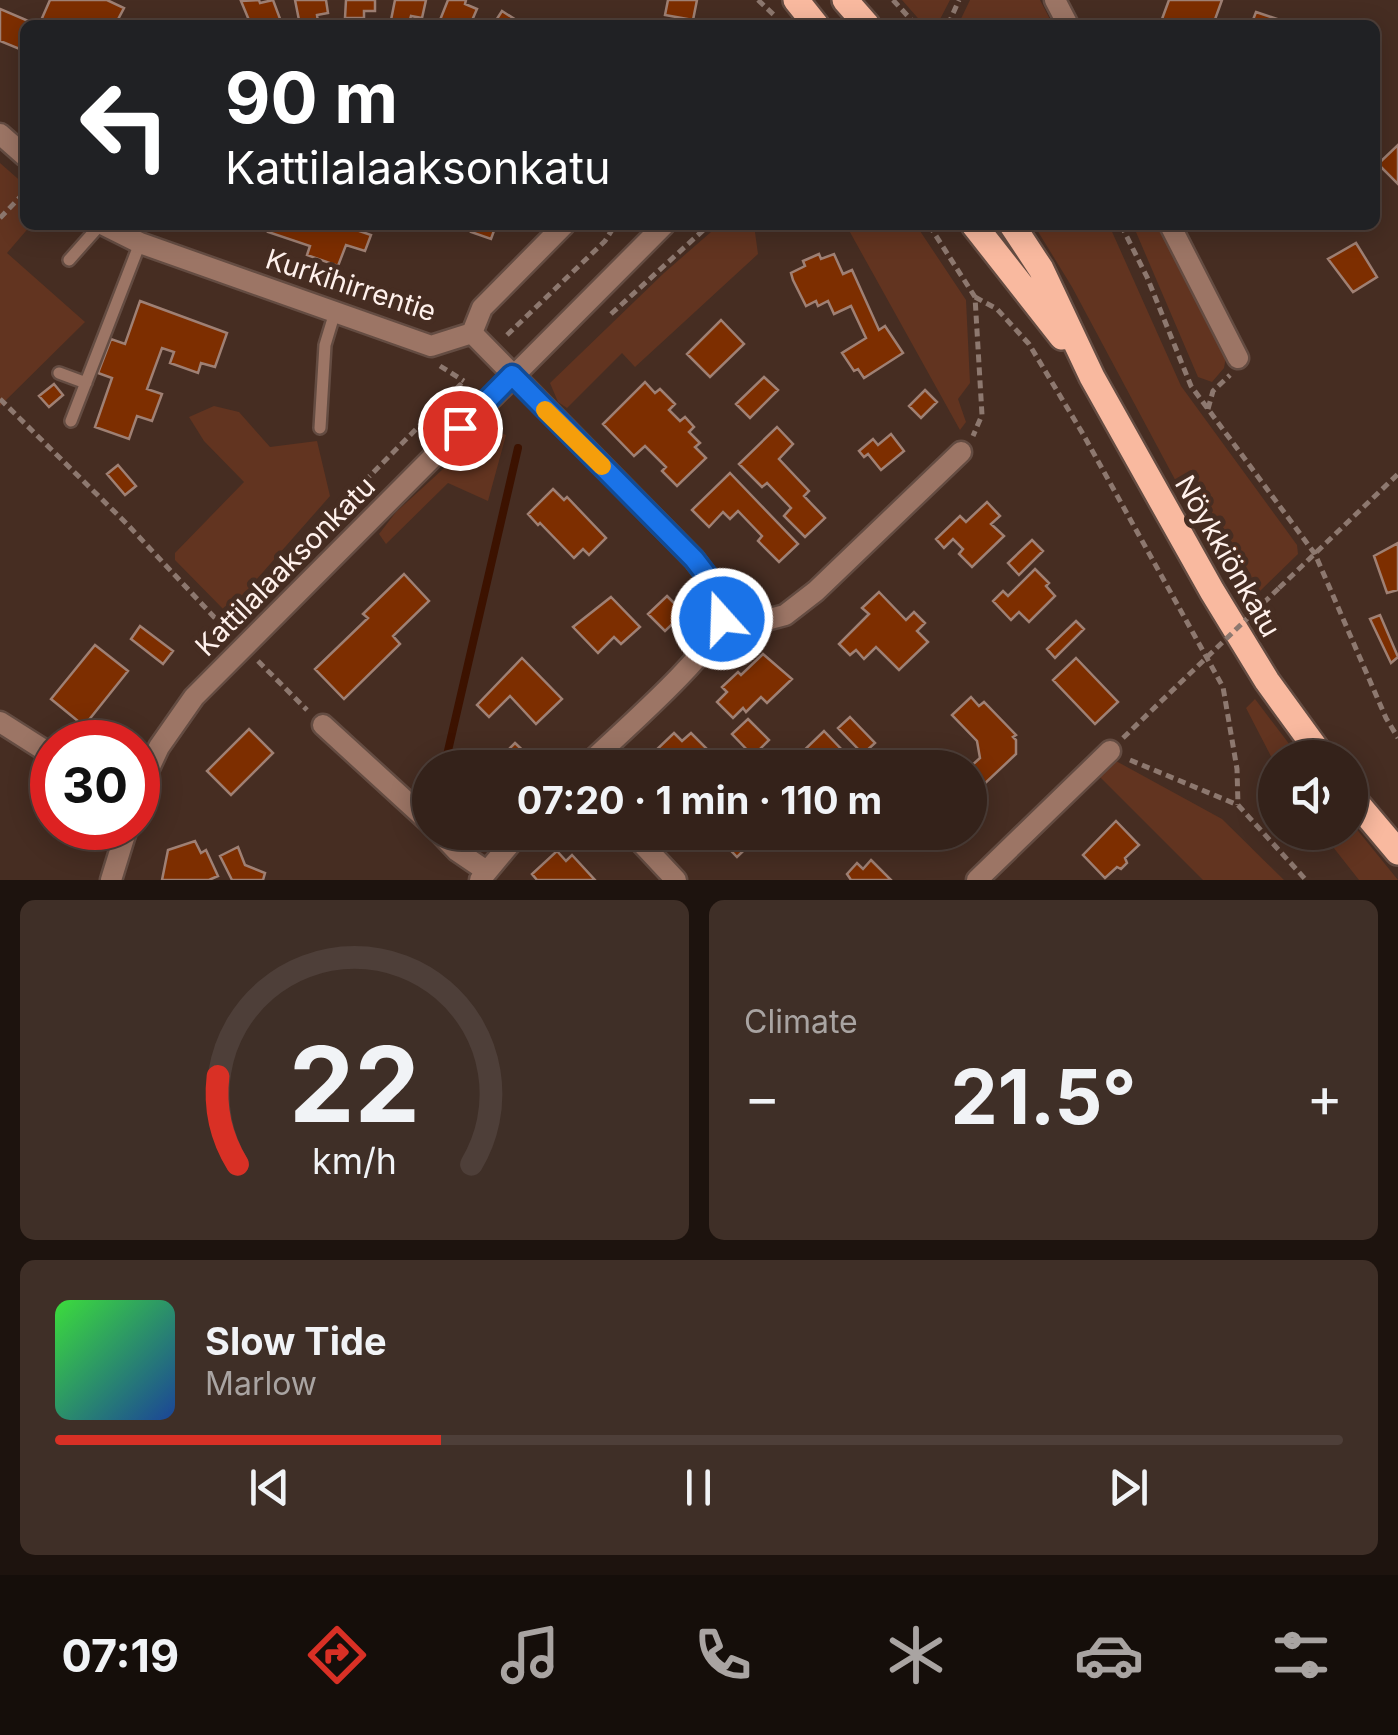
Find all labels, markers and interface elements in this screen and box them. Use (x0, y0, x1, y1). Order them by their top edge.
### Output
text: 90 m (225, 55, 398, 140)
icon: left (60, 60, 190, 190)
text: Kattilalaaksonkatu (225, 140, 611, 195)
street label: Kurkihirrentie (262, 241, 440, 329)
pin (418, 386, 503, 471)
icon: arrive (433, 401, 488, 456)
street label: Kattilalaaksonkatu (188, 469, 382, 663)
street label: Nöykkiönkatu (1168, 469, 1288, 643)
position arrow (670, 567, 774, 671)
speed limit sign: 30 (30, 720, 160, 850)
map controls (1258, 740, 1368, 850)
button: sound (1258, 740, 1368, 850)
text: 07:20 · 1 min · 110 m (517, 777, 882, 823)
text: Climate (744, 1002, 858, 1041)
text: 22 (289, 1021, 420, 1147)
text: 21.5° (950, 1051, 1137, 1142)
text: − (744, 1064, 780, 1130)
text: + (1307, 1064, 1343, 1130)
text: km/h (312, 1139, 397, 1183)
text: Slow Tide (205, 1318, 387, 1364)
text: Marlow (205, 1364, 317, 1403)
icon: previous (242, 1460, 297, 1515)
icon: pause (671, 1460, 726, 1515)
icon: next (1101, 1460, 1156, 1515)
icon: directions (302, 1620, 372, 1690)
icon: music (495, 1620, 565, 1690)
icon: phone (688, 1620, 758, 1690)
icon: climate (881, 1620, 951, 1690)
icon: car (1074, 1620, 1144, 1690)
icon: filters (1266, 1620, 1336, 1690)
text: 07:19 (61, 1628, 179, 1683)

